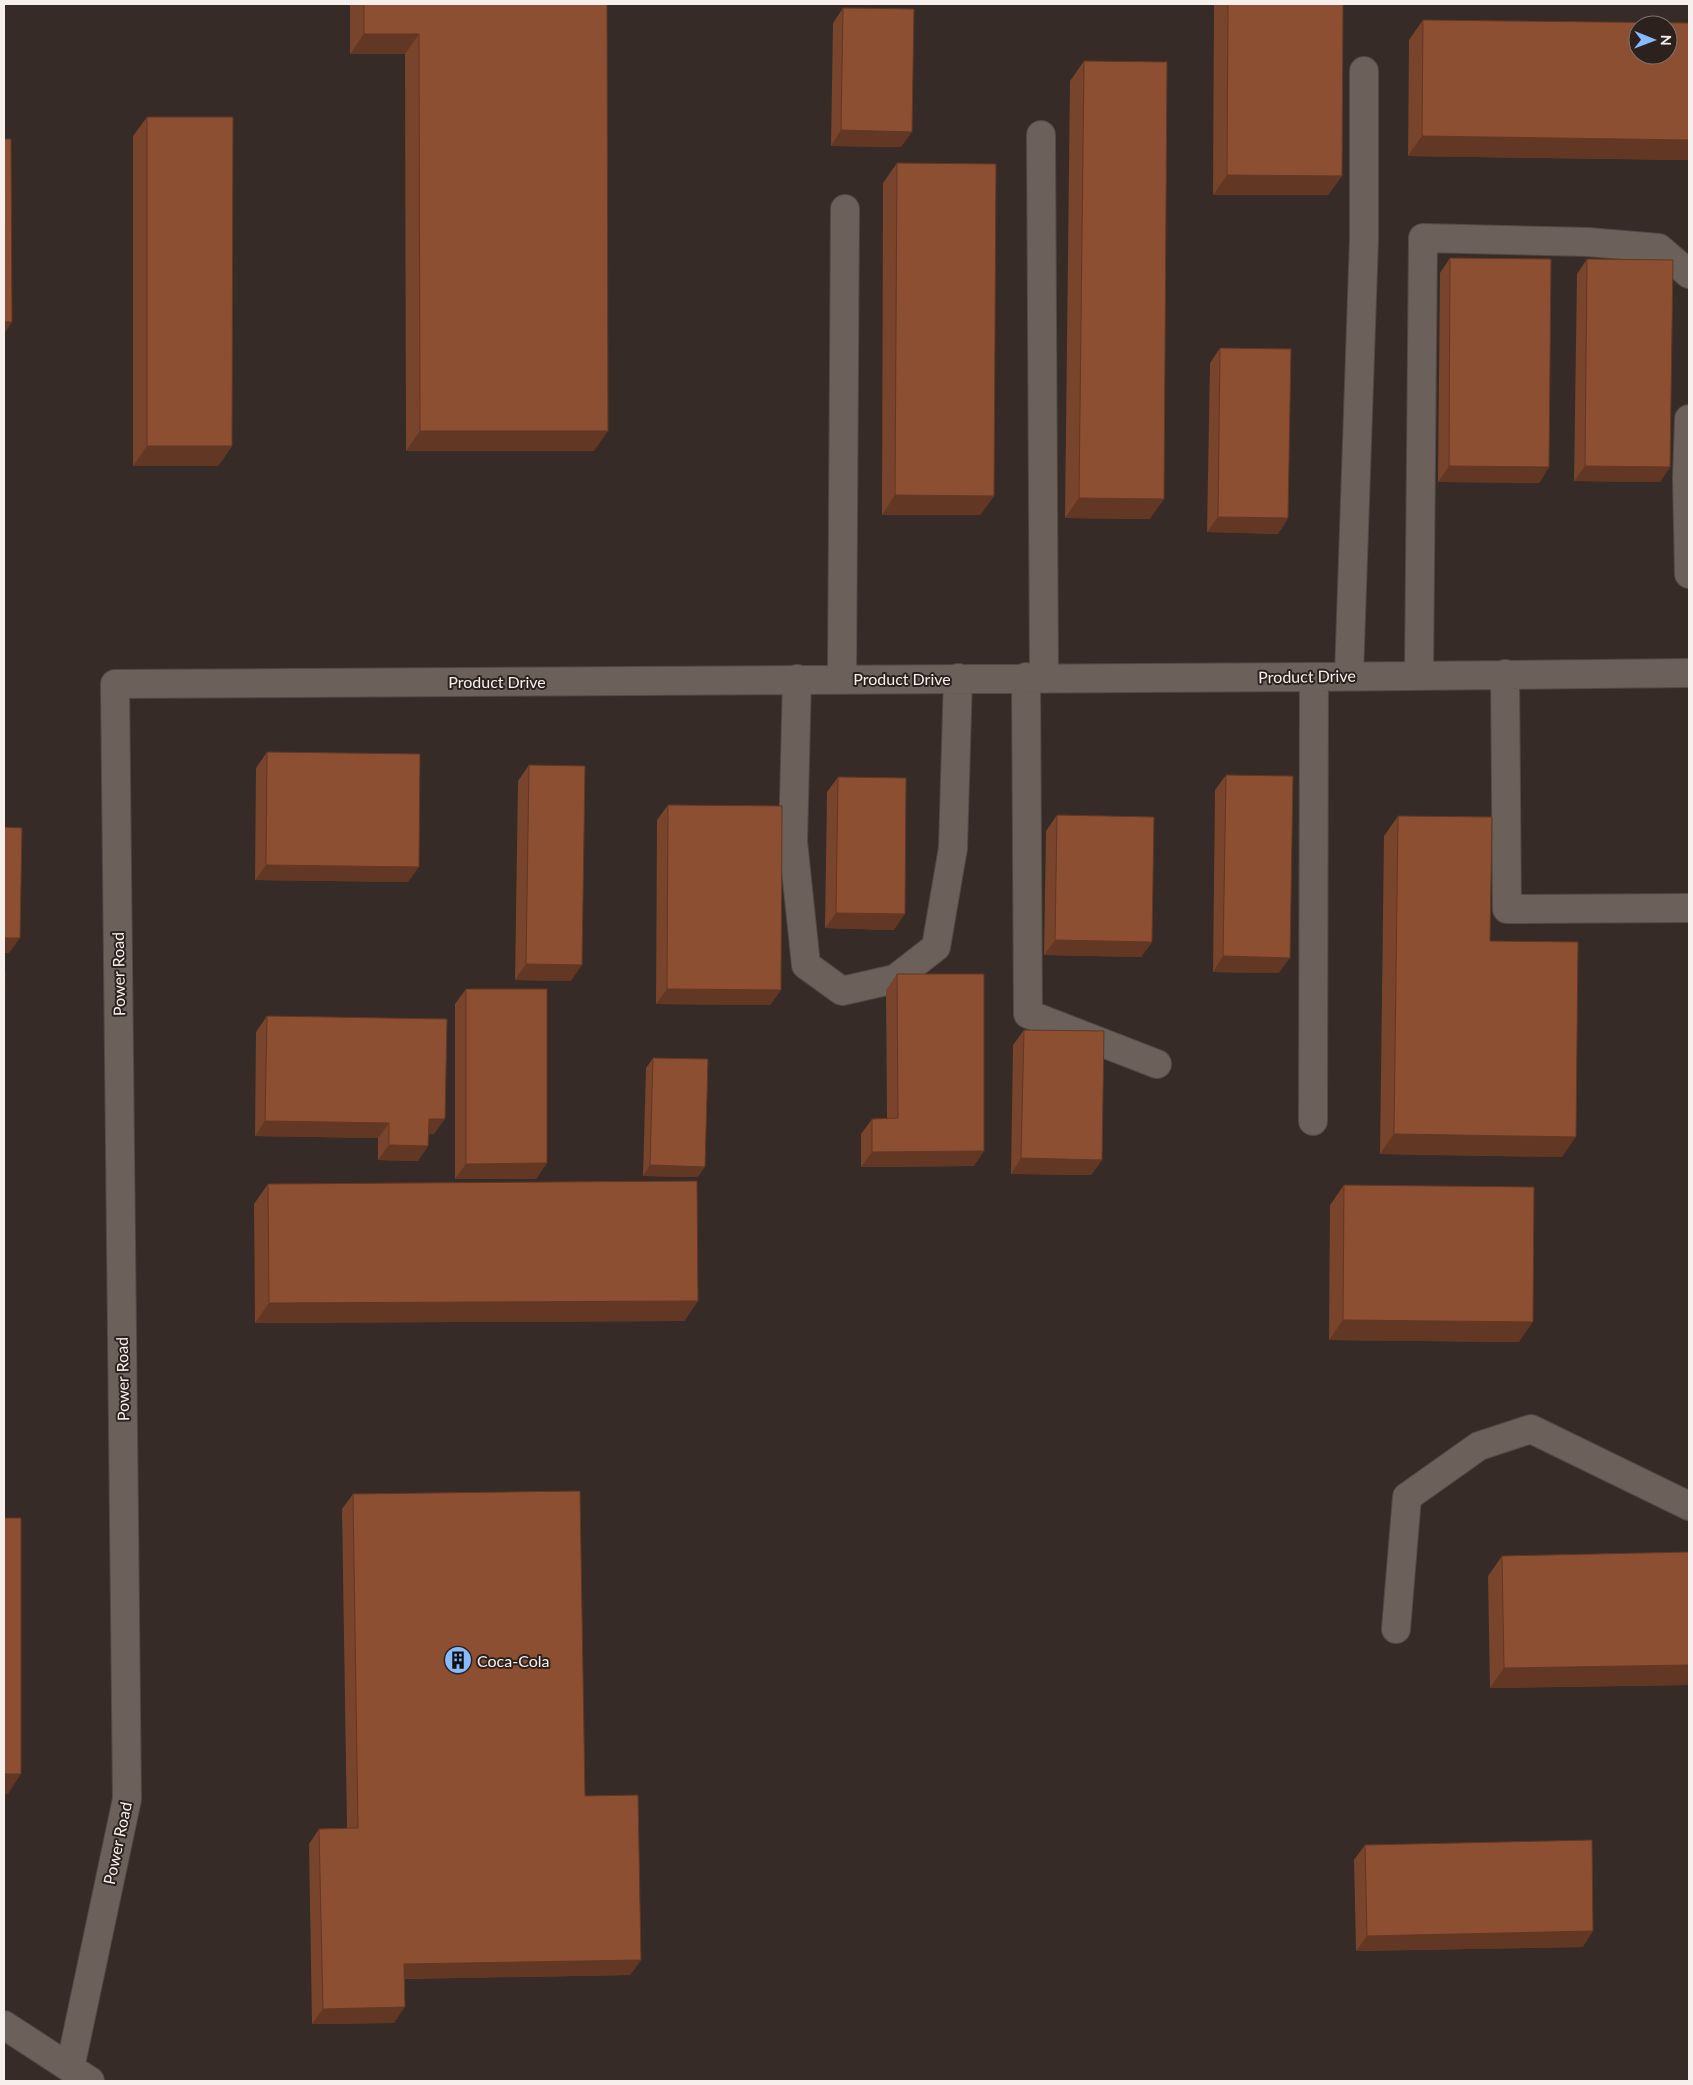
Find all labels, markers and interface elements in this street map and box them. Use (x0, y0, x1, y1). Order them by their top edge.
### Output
north arrow (1628, 15, 1678, 65)
text: N (1658, 35, 1675, 46)
street label: Product Drive (1258, 666, 1356, 686)
street label: Product Drive (853, 669, 951, 688)
street label: Product Drive (448, 672, 546, 691)
street label: Power Road (108, 932, 128, 1016)
street label: Power Road (112, 1337, 132, 1421)
building icon: Coca-Cola (443, 1645, 473, 1675)
place label: Coca-Cola (477, 1651, 549, 1670)
street label: Power Road (99, 1800, 135, 1886)

